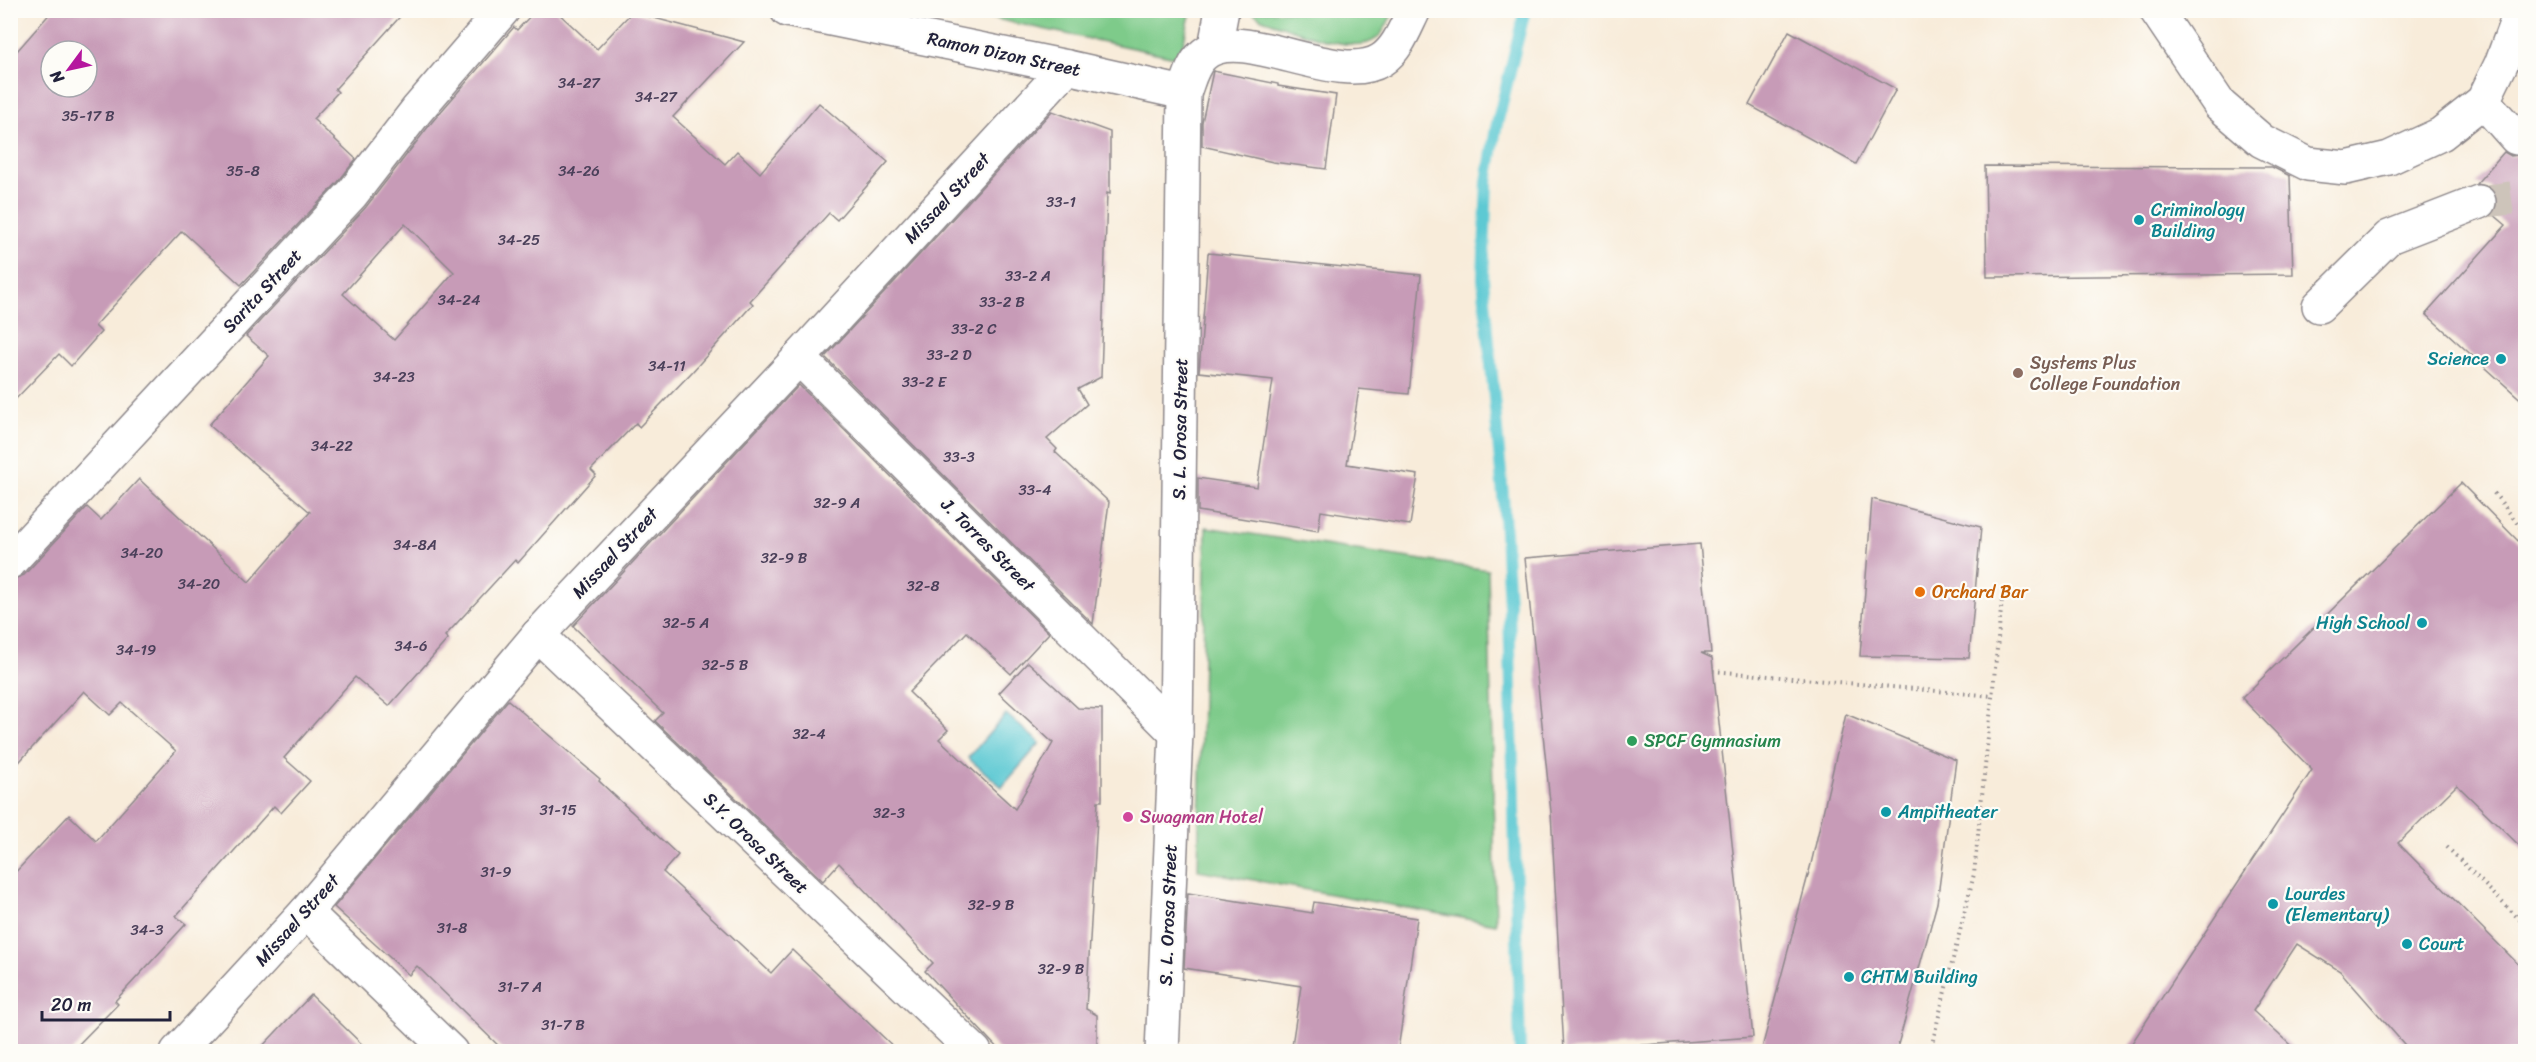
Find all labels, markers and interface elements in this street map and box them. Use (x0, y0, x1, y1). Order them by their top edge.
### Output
street label: Ramon Dizon Street (924, 22, 1084, 86)
north arrow (39, 39, 99, 99)
text: N (41, 64, 73, 90)
house number: 34-27 (558, 70, 601, 96)
house number: 34-27 (635, 84, 678, 110)
house number: 35-17 B (62, 103, 115, 129)
street label: Missael Street (896, 144, 999, 251)
house number: 35-8 (226, 158, 260, 184)
house number: 34-26 (558, 158, 600, 184)
house number: 33-1 (1046, 189, 1076, 215)
place label: Criminology Building (2151, 194, 2245, 247)
marker: Criminology Building (2132, 213, 2146, 227)
house number: 34-25 (498, 227, 540, 253)
street label: Sarita Street (214, 241, 310, 341)
house number: 33-2 A (1005, 263, 1051, 289)
house number: 34-24 (438, 287, 480, 313)
house number: 33-2 B (979, 289, 1025, 315)
house number: 33-2 C (951, 316, 997, 342)
house number: 33-2 D (927, 342, 972, 368)
place label: Science (2427, 343, 2489, 375)
place label: Systems Plus College Foundation (2030, 347, 2181, 400)
marker: Science (2494, 352, 2508, 366)
house number: 34-11 (648, 353, 686, 379)
street label: S. L. Orosa Street (1163, 358, 1197, 500)
house number: 34-23 (373, 364, 415, 390)
marker: Systems Plus College Foundation (2011, 366, 2025, 380)
house number: 33-2 E (902, 369, 948, 395)
house number: 34-22 (311, 433, 353, 459)
house number: 33-3 (943, 444, 975, 470)
house number: 33-4 (1019, 477, 1051, 503)
street label: J. Torres Street (932, 489, 1043, 600)
house number: 32-9 A (814, 490, 860, 516)
street label: Missael Street (564, 499, 667, 606)
house number: 34-8A (393, 532, 437, 558)
house number: 34-20 (121, 540, 163, 566)
house number: 32-9 B (761, 545, 808, 571)
house number: 34-20 (178, 571, 220, 597)
house number: 32-8 (907, 573, 939, 599)
place label: Orchard Bar (1932, 576, 2029, 608)
marker: Orchard Bar (1913, 585, 1927, 599)
place label: High School (2316, 607, 2411, 639)
house number: 32-5 A (663, 610, 709, 636)
marker: High School (2415, 616, 2429, 630)
house number: 34-6 (394, 633, 428, 659)
house number: 34-19 (116, 637, 156, 663)
house number: 32-5 B (702, 652, 749, 678)
house number: 32-4 (792, 721, 826, 747)
place label: SPCF Gymnasium (1644, 725, 1781, 757)
marker: SPCF Gymnasium (1625, 734, 1639, 748)
street label: S.Y. Orosa Street (696, 784, 816, 902)
place label: Ampitheater (1897, 796, 1999, 828)
house number: 31-15 (539, 797, 577, 823)
house number: 32-3 (873, 800, 905, 826)
place label: Swagman Hotel (1140, 801, 1264, 833)
marker: Ampitheater (1879, 805, 1893, 819)
marker: Swagman Hotel (1121, 810, 1135, 824)
street label: S. L. Orosa Street (1150, 843, 1186, 986)
house number: 31-9 (481, 859, 511, 885)
street label: Missael Street (246, 866, 348, 974)
place label: Lourdes (Elementary) (2285, 878, 2390, 931)
house number: 32-9 B (968, 892, 1015, 918)
marker: Lourdes (Elementary) (2266, 897, 2280, 911)
house number: 31-8 (437, 915, 467, 941)
house number: 34-3 (131, 917, 163, 943)
place label: Court (2419, 928, 2464, 960)
marker: Court (2400, 937, 2414, 951)
house number: 32-9 B (1038, 956, 1085, 982)
place label: CHTM Building (1861, 961, 1978, 993)
marker: CHTM Building (1842, 970, 1856, 984)
house number: 31-7 A (498, 974, 542, 1000)
scale bar (42, 984, 170, 1022)
text: 20 m (51, 989, 91, 1021)
house number: 31-7 B (541, 1012, 585, 1038)

